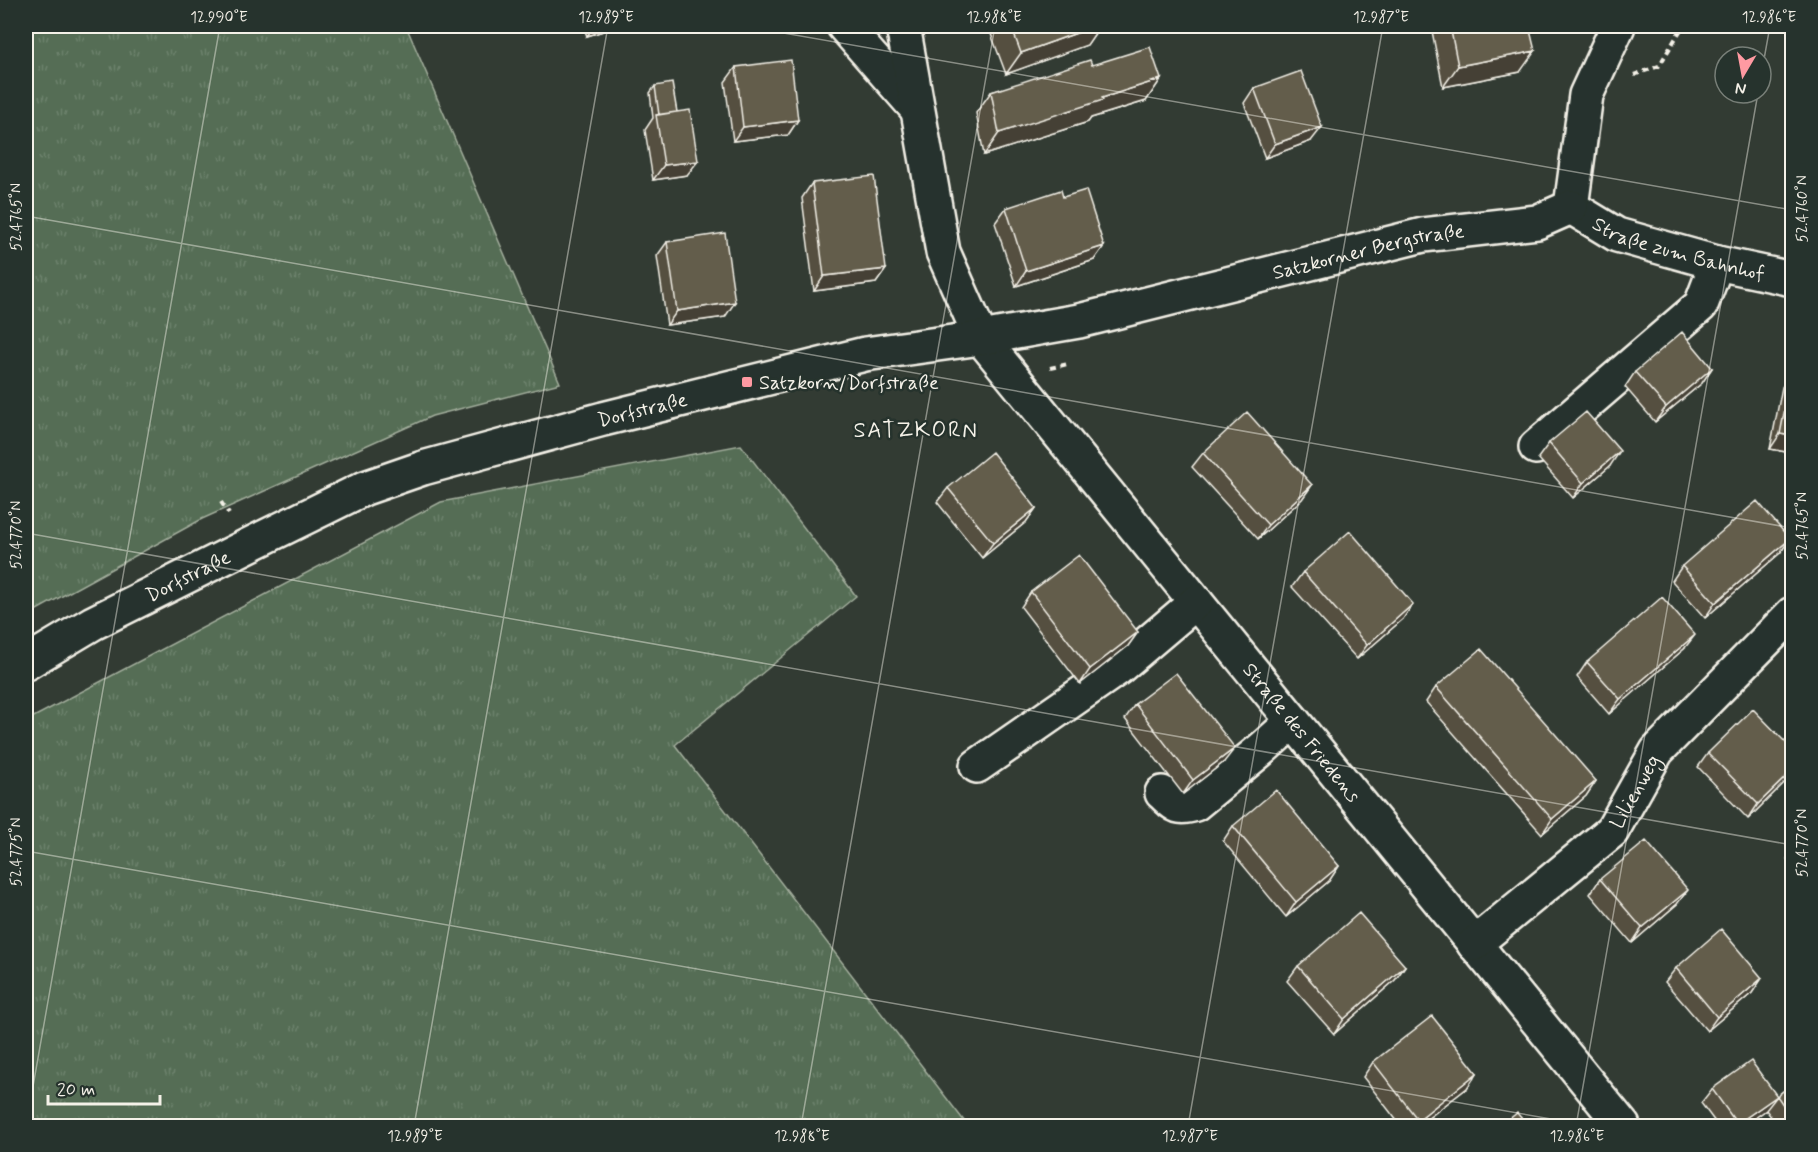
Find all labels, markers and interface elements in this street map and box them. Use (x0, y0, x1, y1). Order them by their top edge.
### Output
text: 12.990°E (190, 8, 248, 28)
text: 12.989°E (578, 8, 634, 28)
text: 12.988°E (966, 8, 1022, 28)
text: 12.987°E (1353, 8, 1409, 28)
text: 12.986°E (1742, 8, 1797, 28)
north arrow (1713, 45, 1773, 105)
text: N (1734, 77, 1748, 100)
text: 52.4760°N (1793, 175, 1813, 243)
text: 52.4765°N (7, 183, 27, 251)
street label: Straße zum Bahnhof (1587, 211, 1767, 288)
street label: Satzkorner Bergstraße (1270, 218, 1466, 287)
place label: Satzkorn/Dorfstraße (759, 370, 939, 397)
marker: Satzkorn/Dorfstraße (740, 375, 754, 389)
street label: Dorfstraße (595, 387, 690, 435)
district label: SATZKORN (854, 417, 978, 445)
text: 52.4765°N (1793, 492, 1813, 560)
text: 52.4770°N (7, 501, 27, 569)
street label: Dorfstraße (141, 544, 236, 610)
street label: Straße des Friedens (1236, 658, 1366, 809)
street label: Lilienweg (1604, 750, 1668, 834)
text: 52.4770°N (1793, 809, 1813, 877)
text: 52.4775°N (7, 817, 27, 887)
scale bar (48, 1068, 160, 1106)
text: 20 m (57, 1078, 95, 1102)
text: 12.989°E (387, 1127, 443, 1147)
text: 12.988°E (774, 1127, 830, 1147)
text: 12.987°E (1162, 1127, 1218, 1147)
text: 12.986°E (1550, 1127, 1605, 1147)

